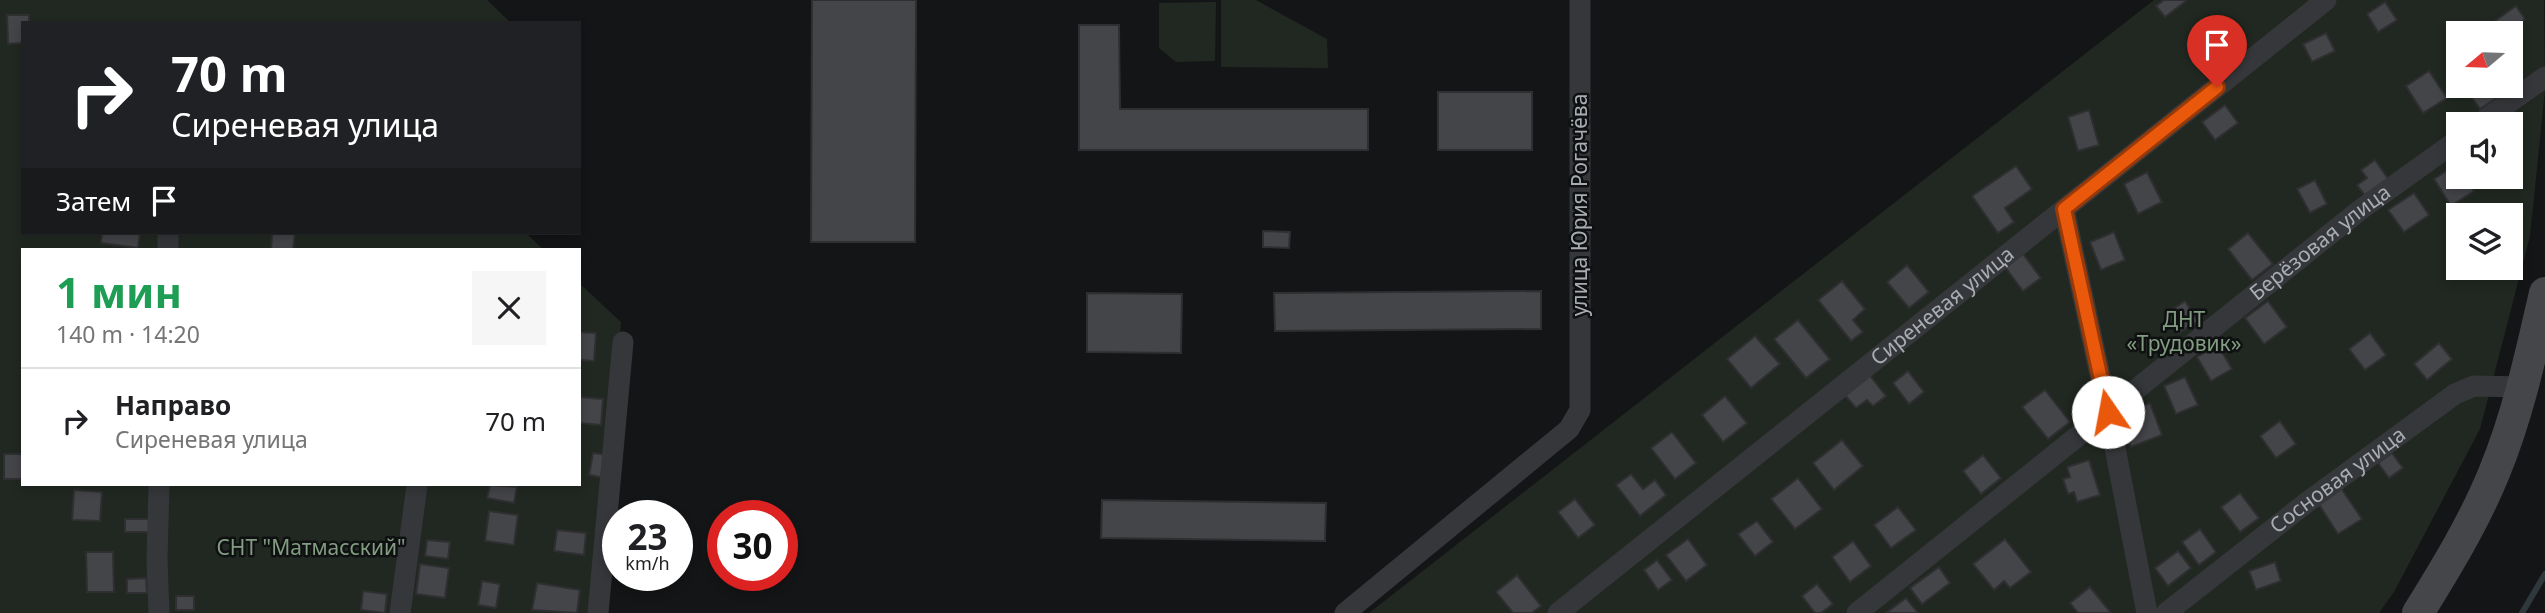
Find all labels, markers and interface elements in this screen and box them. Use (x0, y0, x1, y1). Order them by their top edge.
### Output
pin (2187, 15, 2247, 87)
north arrow (2446, 21, 2524, 98)
map controls (2446, 21, 2523, 280)
icon: arrive (2198, 26, 2236, 64)
text: 70 m (171, 40, 288, 106)
icon: right (56, 49, 147, 140)
street label: улица Юрия Рогачёва (1565, 94, 1593, 316)
text: Сиреневая улица (171, 103, 439, 146)
button: sound (2446, 112, 2523, 189)
street label: Берёзовая улица (2243, 178, 2396, 306)
icon: arrive (145, 182, 183, 220)
text: Затем (56, 183, 131, 219)
button: layers (2446, 203, 2523, 280)
street label: Сиреневая улица (1864, 239, 2019, 371)
text: 1 мин (56, 263, 182, 320)
button: close (472, 271, 546, 345)
park label: ДНТ «Трудовик» (2127, 305, 2241, 357)
text: 140 m · 14:20 (56, 318, 200, 350)
position arrow (2071, 375, 2145, 449)
text: Направо (115, 387, 231, 423)
icon: right (56, 402, 94, 440)
text: 70 m (485, 403, 546, 439)
street label: Сосновая улица (2264, 420, 2411, 539)
text: Сиреневая улица (115, 423, 308, 455)
speed limit sign: 30 (707, 500, 798, 591)
text: 23 (627, 513, 668, 560)
park label: СНТ "Матмасский" (216, 533, 406, 561)
text: km/h (625, 551, 670, 575)

